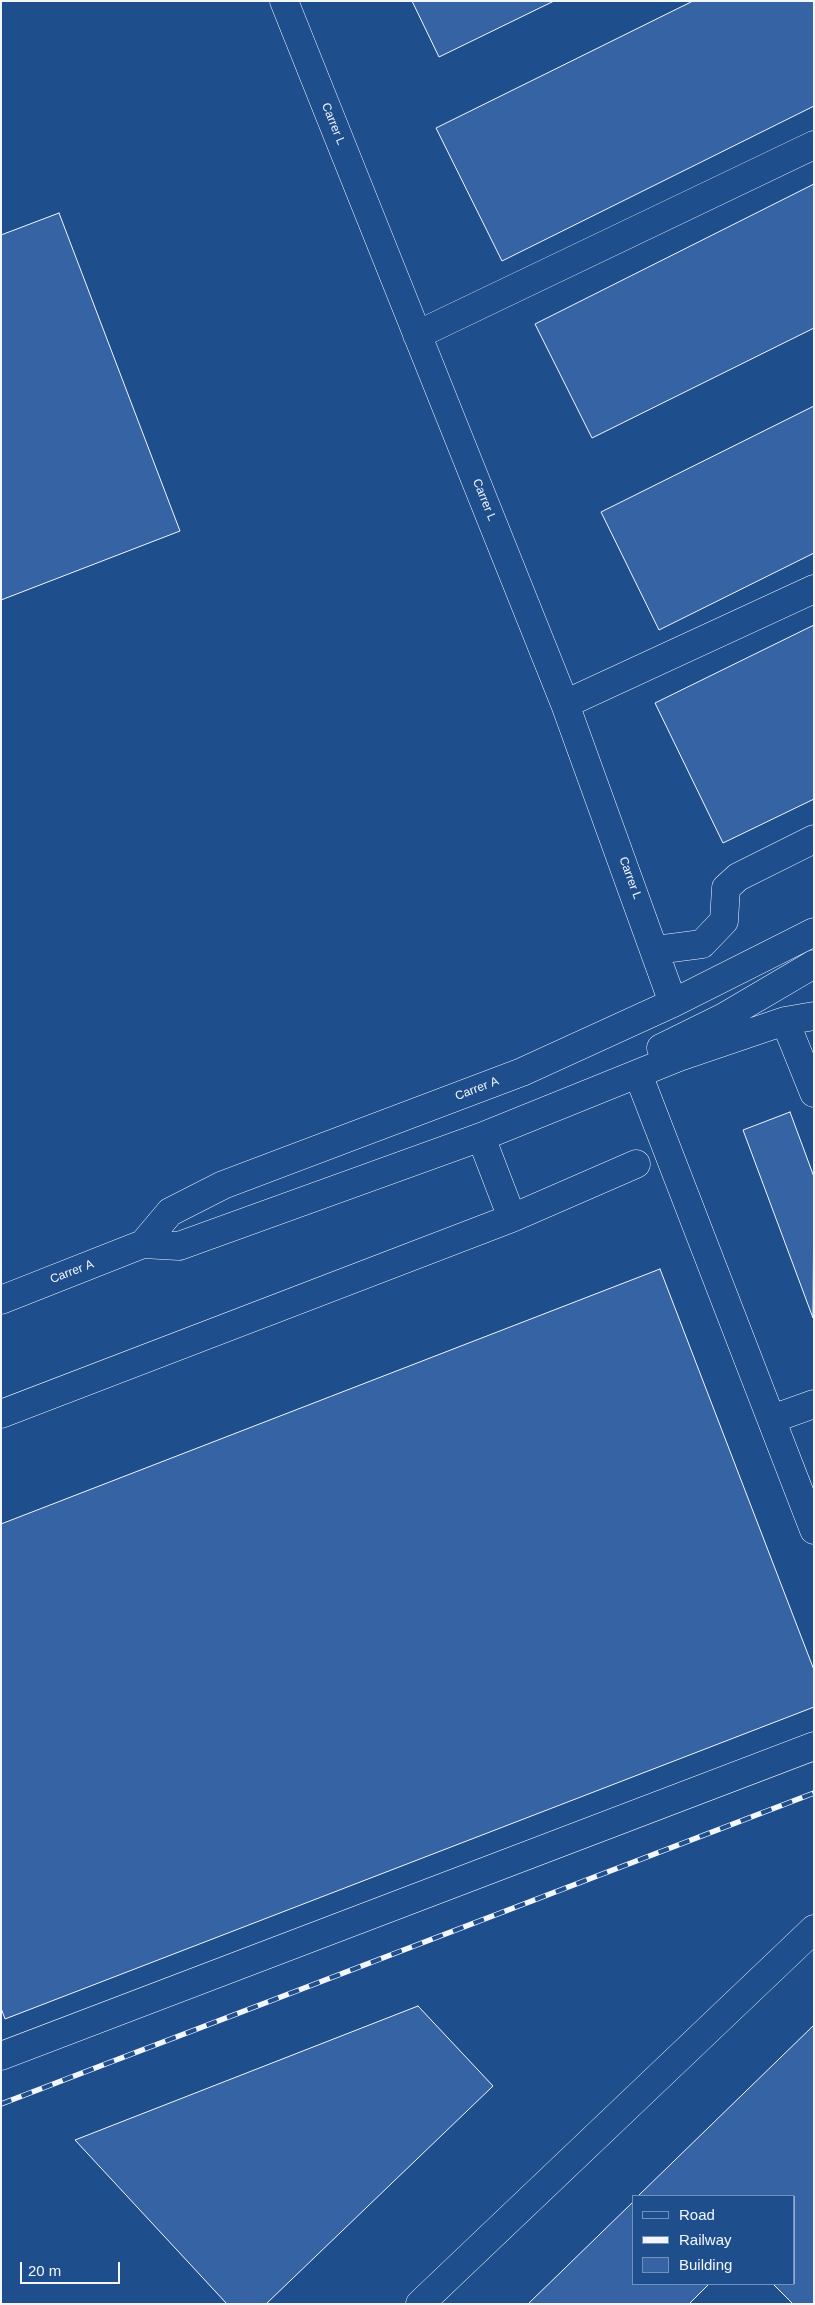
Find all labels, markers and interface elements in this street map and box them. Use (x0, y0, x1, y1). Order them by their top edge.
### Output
street label: Carrer L (318, 101, 348, 147)
street label: Carrer L (469, 477, 499, 523)
street label: Carrer L (616, 855, 644, 901)
street label: Carrer A (453, 1074, 501, 1104)
street label: Carrer A (48, 1257, 96, 1287)
legend (632, 2195, 795, 2285)
text: Road (679, 2206, 715, 2223)
text: Railway (679, 2231, 732, 2248)
scale bar (22, 2252, 122, 2284)
text: Building (679, 2256, 732, 2273)
text: 20 m (28, 2262, 61, 2279)

